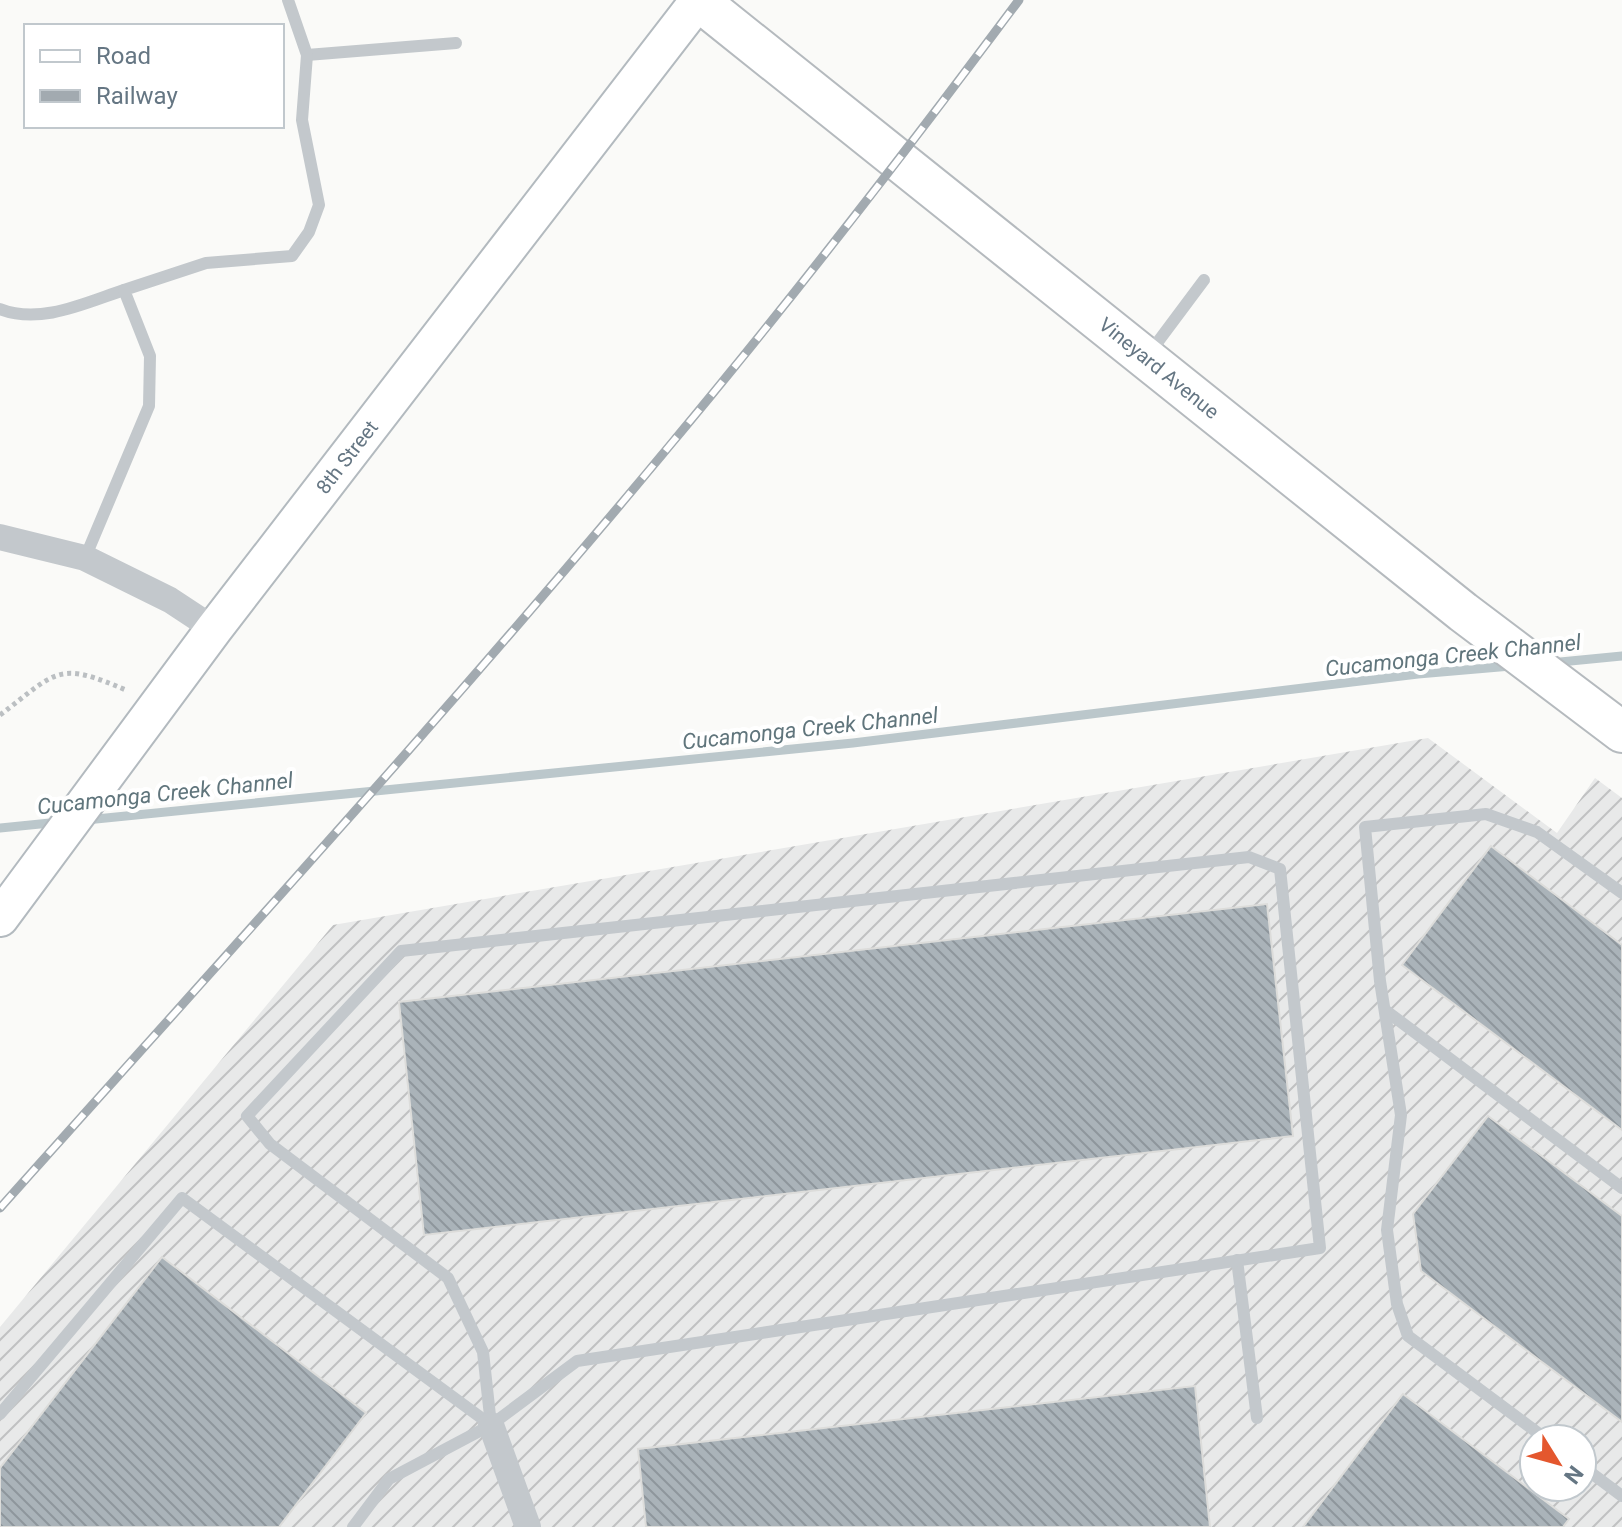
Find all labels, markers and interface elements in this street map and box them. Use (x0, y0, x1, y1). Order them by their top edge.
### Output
legend (24, 24, 284, 128)
text: Road (96, 42, 151, 70)
text: Railway (96, 82, 178, 110)
street label: Vineyard Avenue (1094, 312, 1224, 424)
street label: 8th Street (311, 416, 383, 498)
water label: Cucamonga Creek Channel (1324, 630, 1583, 681)
water label: Cucamonga Creek Channel (681, 703, 940, 754)
water label: Cucamonga Creek Channel (36, 768, 295, 819)
north arrow (1518, 1423, 1598, 1503)
text: N (1559, 1461, 1588, 1488)

